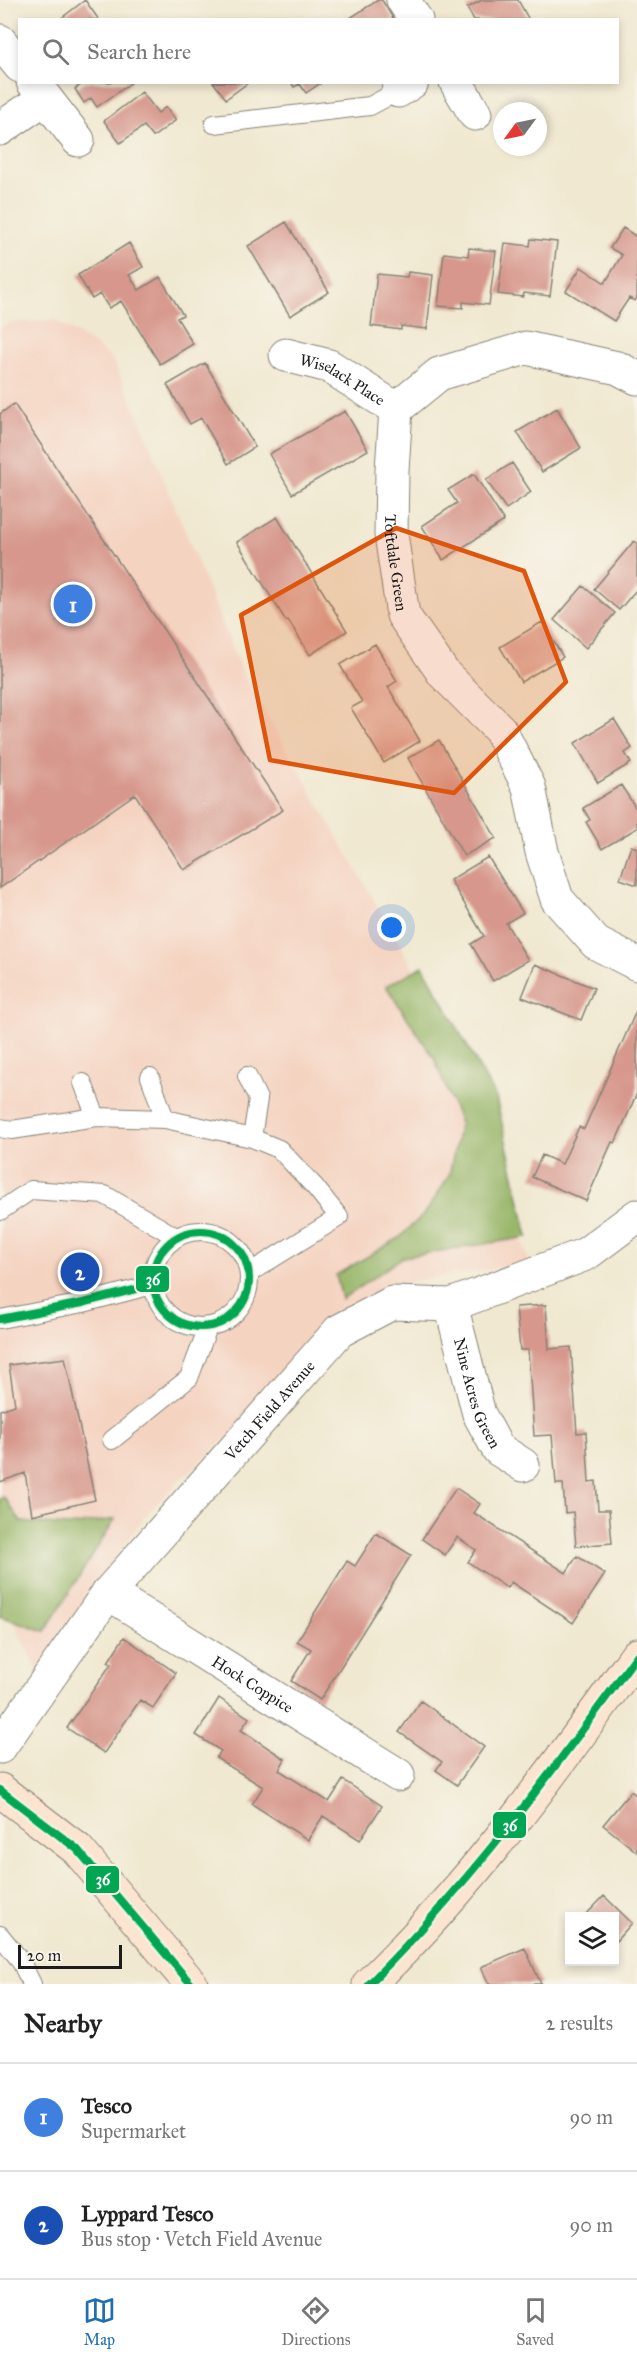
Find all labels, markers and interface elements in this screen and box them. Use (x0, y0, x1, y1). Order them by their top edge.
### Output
search box (18, 18, 619, 84)
icon: search (39, 35, 72, 68)
text: Search here (87, 38, 191, 65)
north arrow (493, 102, 547, 156)
street label: Wiselack Place (298, 350, 389, 410)
street label: Toftdale Green (381, 514, 411, 613)
pin: 1 (54, 582, 92, 626)
your location (377, 913, 406, 942)
pin: 2 (60, 1250, 100, 1294)
line badge: 36 (135, 1265, 170, 1293)
text: 36 (146, 1270, 161, 1290)
street label: Nine Acres Green (450, 1336, 505, 1452)
street label: Vetch Field Avenue (220, 1356, 319, 1465)
street label: Hock Coppice (208, 1652, 297, 1717)
line badge: 36 (492, 1811, 527, 1839)
text: 36 (503, 1816, 518, 1836)
line badge: 36 (85, 1865, 120, 1894)
text: 36 (96, 1870, 111, 1890)
map controls (565, 1912, 619, 1966)
button: layers (565, 1912, 619, 1966)
scale bar (18, 1942, 122, 1970)
text: 20 m (27, 1946, 61, 1965)
text: Nearby (24, 2007, 102, 2039)
text: 2 results (545, 2011, 613, 2035)
text: Tesco (81, 2092, 132, 2119)
text: 1 (40, 2105, 47, 2129)
text: 90 m (570, 2105, 613, 2129)
text: Supermarket (81, 2119, 186, 2143)
text: Lyppard Tesco (81, 2200, 214, 2227)
text: 2 (39, 2213, 48, 2237)
text: 90 m (570, 2213, 613, 2237)
text: Bus stop · Vetch Field Avenue (81, 2227, 322, 2251)
tab: Map (83, 2294, 116, 2349)
tab: Directions (282, 2294, 350, 2349)
tab: Saved (516, 2294, 554, 2349)

